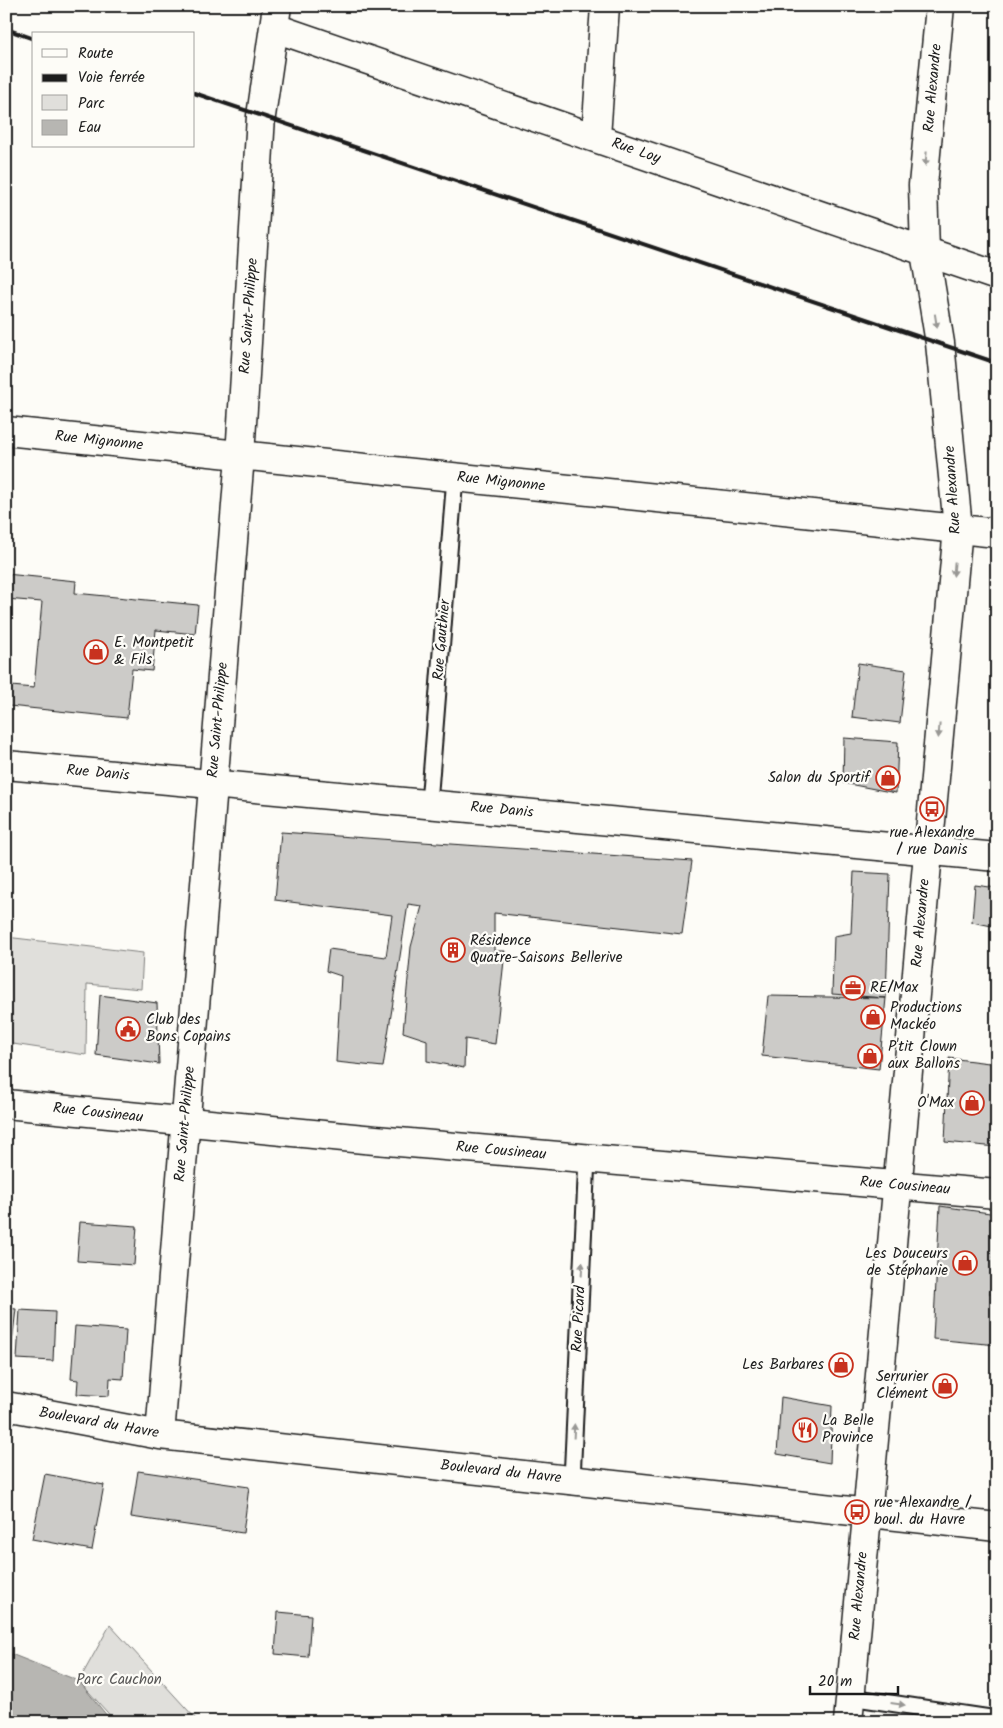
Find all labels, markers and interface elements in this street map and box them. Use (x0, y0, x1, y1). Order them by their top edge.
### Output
legend (32, 32, 195, 148)
text: Route (78, 42, 114, 66)
street label: Rue Alexandre (917, 42, 949, 133)
text: Voie ferrée (78, 66, 145, 90)
text: Parc (78, 92, 105, 116)
text: Eau (78, 116, 101, 140)
street label: Rue Loy (608, 131, 665, 171)
one-way arrow (922, 152, 930, 168)
street label: Rue Saint-Philippe (233, 257, 265, 375)
one-way arrow (932, 313, 940, 329)
street label: Rue Mignonne (54, 424, 145, 458)
street label: Rue Alexandre (938, 445, 968, 535)
street label: Rue Mignonne (456, 465, 547, 499)
one-way arrow (950, 562, 958, 578)
street label: Rue Gauthier (427, 597, 458, 682)
place label: E. Montpetit & Fils (114, 631, 194, 672)
shop icon: E. Montpetit & Fils (83, 639, 109, 665)
street label: Rue Saint-Philippe (201, 661, 235, 779)
one-way arrow (935, 724, 943, 740)
street label: Rue Danis (65, 758, 131, 788)
shop icon: Salon du Sportif (875, 765, 901, 791)
place label: Salon du Sportif (768, 766, 871, 790)
street label: Rue Danis (469, 795, 535, 825)
bus stop icon: rue Alexandre / rue Danis (919, 796, 945, 822)
place label: rue Alexandre / rue Danis (889, 821, 975, 862)
street label: Rue Alexandre (905, 877, 937, 968)
place label: Résidence Quatre-Saisons Bellerive (470, 929, 623, 970)
building icon: Résidence Quatre-Saisons Bellerive (440, 937, 466, 963)
office icon: RE/Max (840, 975, 866, 1001)
place label: RE/Max (870, 976, 919, 1000)
place label: Productions Mackéo (890, 996, 962, 1037)
shop icon: Productions Mackéo (860, 1004, 886, 1030)
place label: Club des Bons Copains (146, 1008, 231, 1049)
public building icon: Club des Bons Copains (115, 1016, 141, 1042)
place label: P'tit Clown aux Ballons (888, 1035, 960, 1076)
shop icon: P'tit Clown aux Ballons (857, 1043, 883, 1069)
street label: Rue Saint-Philippe (168, 1065, 202, 1183)
shop icon: O'Max (959, 1090, 985, 1116)
place label: O'Max (917, 1091, 955, 1115)
street label: Rue Cousineau (52, 1096, 144, 1130)
street label: Rue Cousineau (455, 1135, 547, 1167)
street label: Rue Cousineau (859, 1170, 951, 1202)
place label: Les Douceurs de Stéphanie (865, 1242, 949, 1283)
shop icon: Les Douceurs de Stéphanie (952, 1250, 978, 1276)
one-way arrow (578, 1261, 586, 1277)
street label: Rue Picard (565, 1285, 593, 1353)
shop icon: Les Barbares (828, 1352, 854, 1378)
place label: Les Barbares (742, 1353, 825, 1377)
place label: Serrurier Clément (876, 1365, 929, 1406)
shop icon: Serrurier Clément (932, 1373, 958, 1399)
street label: Boulevard du Havre (37, 1401, 161, 1445)
place label: La Belle Province (822, 1409, 874, 1450)
restaurant icon: La Belle Province (792, 1417, 818, 1443)
one-way arrow (571, 1423, 579, 1439)
street label: Boulevard du Havre (439, 1454, 563, 1490)
place label: rue Alexandre / boul. du Havre (874, 1491, 972, 1532)
bus stop icon: rue Alexandre / boul. du Havre (844, 1499, 870, 1525)
street label: Rue Alexandre (843, 1550, 875, 1641)
scale bar (810, 1663, 898, 1695)
park label: Parc Cauchon (76, 1668, 162, 1692)
text: 20 m (818, 1670, 852, 1694)
one-way arrow (891, 1701, 907, 1709)

